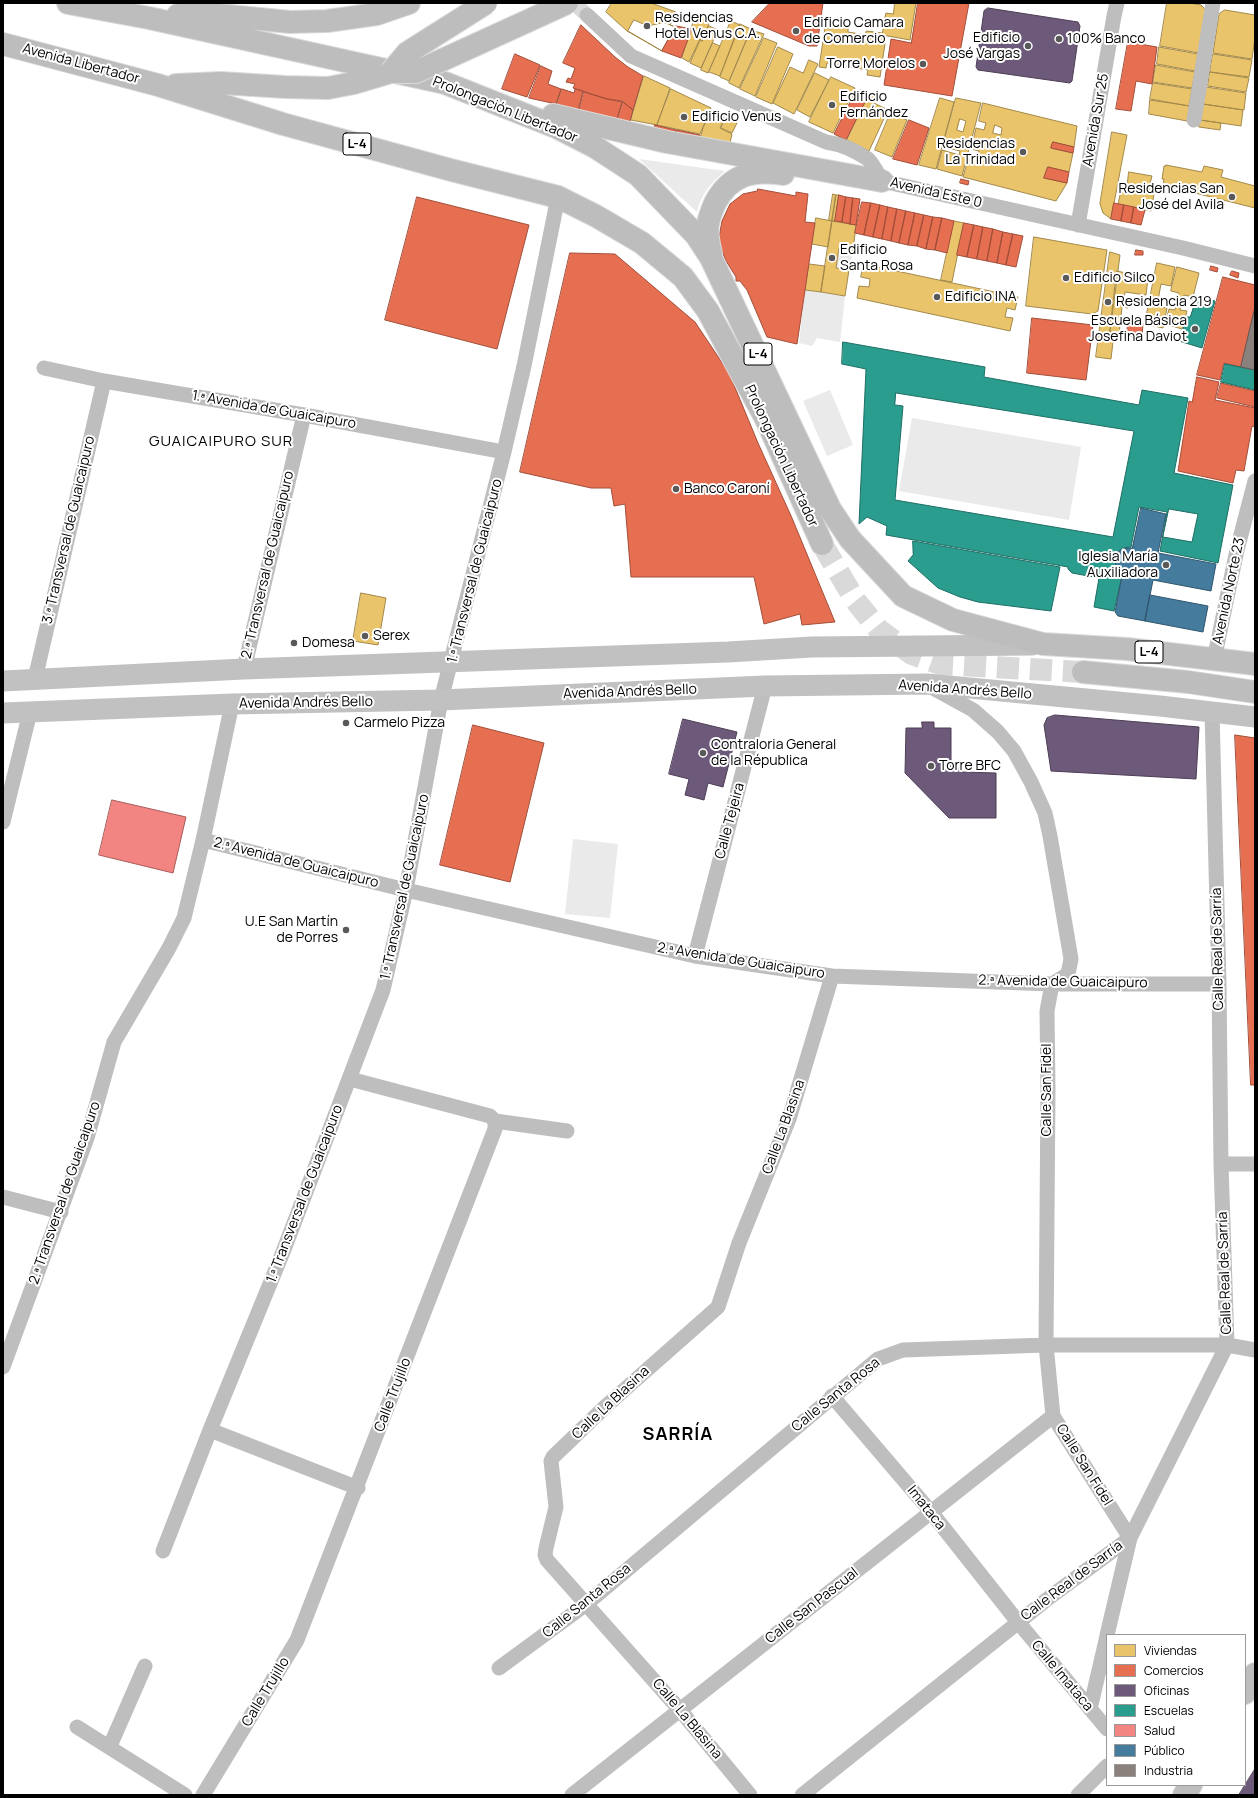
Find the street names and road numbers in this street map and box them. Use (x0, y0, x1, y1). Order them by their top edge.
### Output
street label: Avenida Libertador (21, 40, 141, 88)
street label: Avenida Sur 25 (1080, 72, 1112, 168)
street label: Prolongación Libertador (430, 73, 580, 147)
road number: L-4 (343, 133, 371, 155)
street label: Avenida Este 0 (888, 174, 984, 212)
road number: L-4 (744, 343, 772, 365)
street label: Prolongación Libertador (741, 382, 821, 530)
street label: 1.ª Avenida de Guaicaipuro (191, 387, 357, 433)
street label: 3.ª Transversal de Guaicaipuro (39, 435, 99, 625)
street label: 2.ª Transversal de Guaicaipuro (238, 469, 298, 661)
street label: 1.ª Transversal de Guaicaipuro (444, 477, 506, 665)
street label: Avenida Norte 23 (1210, 536, 1248, 646)
road number: L-4 (1135, 641, 1163, 663)
street label: Avenida Andrés Bello (898, 677, 1032, 703)
street label: Avenida Andrés Bello (563, 681, 697, 703)
street label: Avenida Andrés Bello (239, 693, 373, 713)
street label: Calle Tejeira (712, 781, 748, 861)
street label: 1.ª Transversal de Guaicaipuro (377, 793, 433, 981)
street label: 2.ª Avenida de Guaicaipuro (212, 834, 380, 892)
street label: Calle Real de Sarría (1209, 887, 1227, 1011)
street label: 2.ª Avenida de Guaicaipuro (656, 939, 826, 983)
street label: 2.ª Avenida de Guaicaipuro (978, 972, 1148, 992)
street label: Calle San Fidel (1039, 1044, 1055, 1136)
street label: Calle La Blasina (759, 1077, 809, 1177)
street label: 2.ª Transversal de Guaicaipuro (26, 1099, 104, 1287)
street label: 1.ª Transversal de Guaicaipuro (263, 1103, 347, 1285)
street label: Calle Real de Sarría (1214, 1211, 1236, 1335)
street label: Calle Santa Rosa (789, 1354, 883, 1436)
street label: Calle Trujillo (371, 1356, 415, 1434)
street label: Calle La Blasina (569, 1363, 653, 1443)
street label: Calle San Fidel (1052, 1421, 1116, 1509)
street label: Imataca (903, 1483, 949, 1533)
street label: Calle Real de Sarría (1018, 1537, 1126, 1625)
street label: Calle Santa Rosa (540, 1560, 634, 1642)
street label: Calle San Pascual (762, 1565, 862, 1647)
street label: Calle Imataca (1028, 1637, 1096, 1715)
street label: Calle Trujillo (239, 1654, 293, 1730)
street label: Calle La Blasina (649, 1676, 725, 1762)

